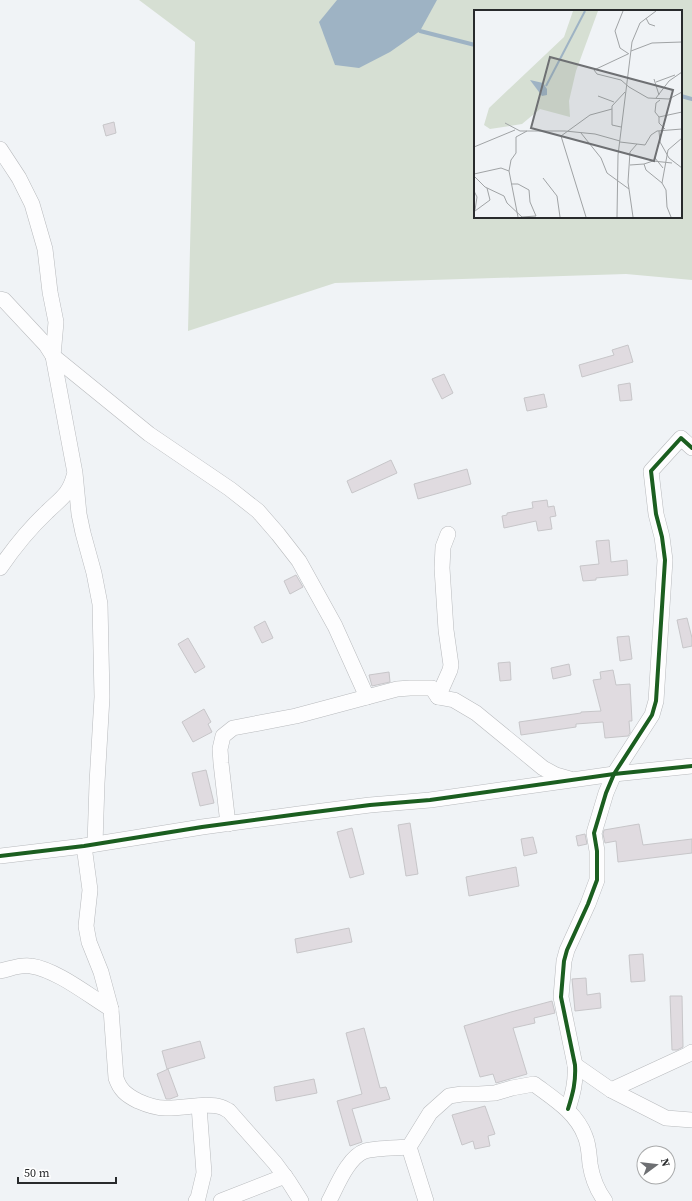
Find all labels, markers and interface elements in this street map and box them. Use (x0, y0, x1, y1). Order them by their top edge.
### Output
inset map (474, 10, 682, 218)
north arrow (636, 1145, 676, 1185)
text: N (657, 1157, 673, 1168)
scale bar (18, 1159, 116, 1185)
text: 50 m (24, 1165, 50, 1181)

